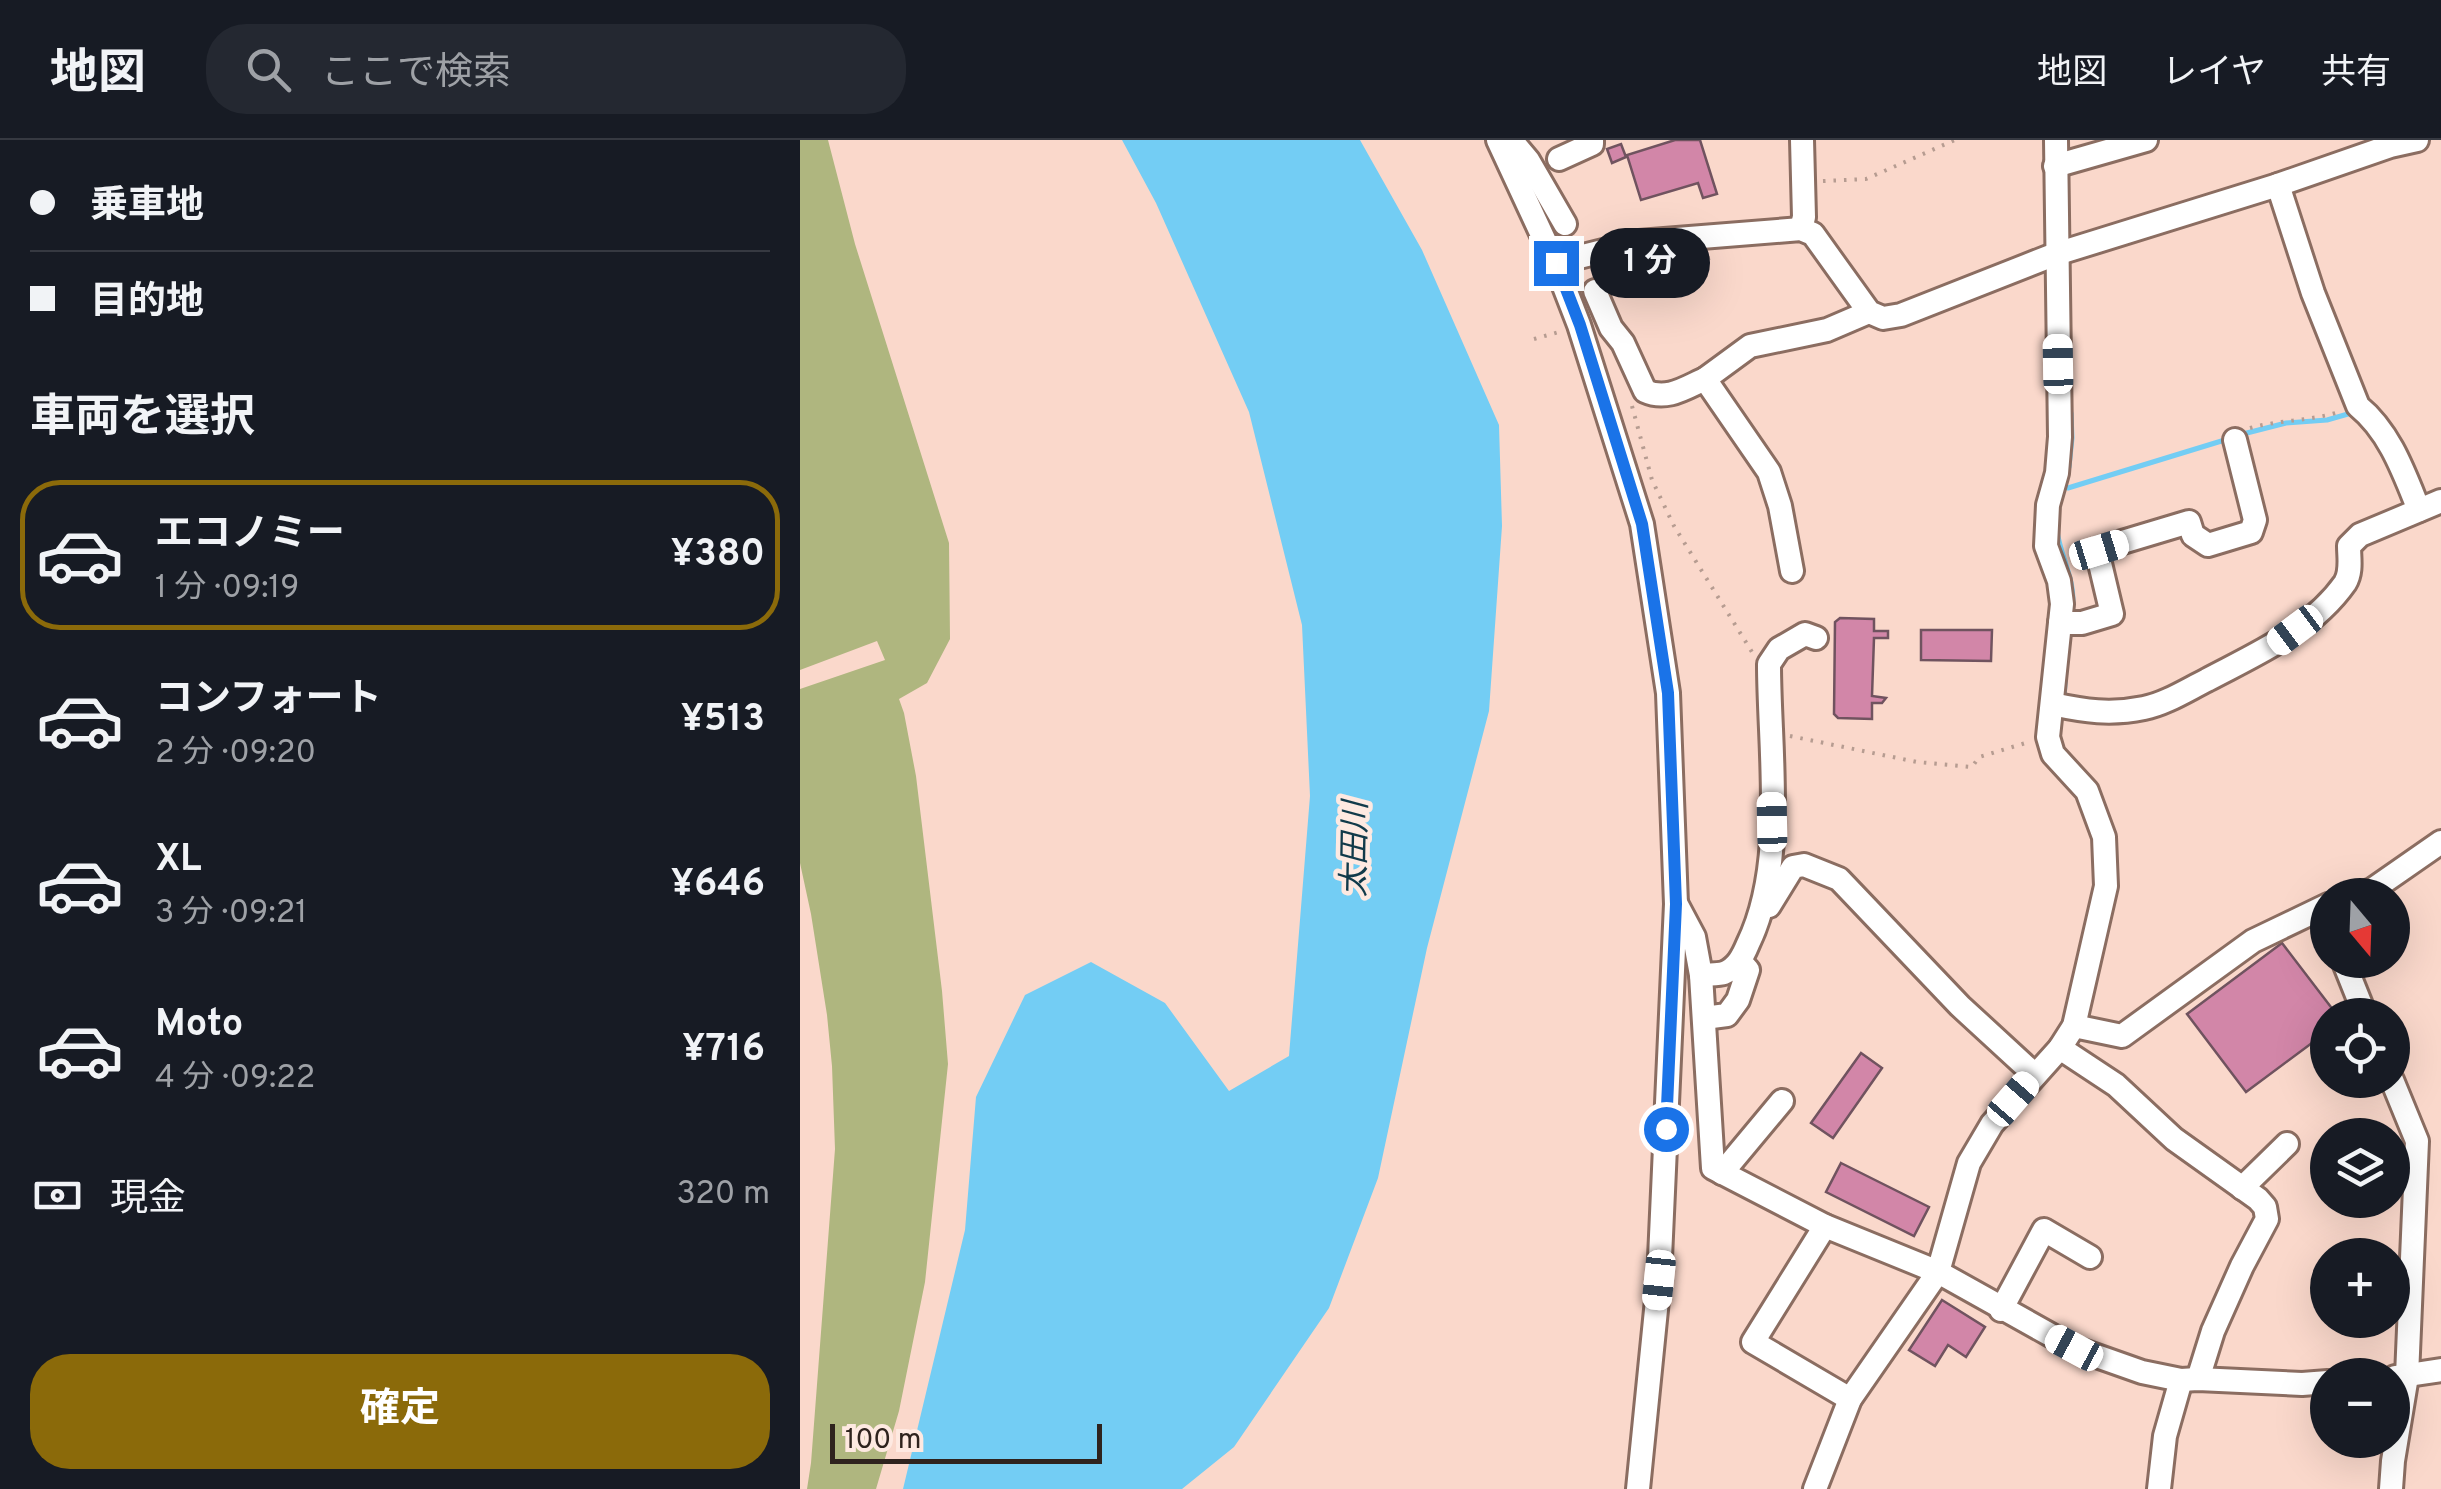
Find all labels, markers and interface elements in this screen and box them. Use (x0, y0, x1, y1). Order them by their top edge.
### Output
search box (206, 24, 906, 114)
icon: search (241, 42, 296, 97)
text: 地図 (50, 46, 146, 106)
text: ここで検索 (321, 50, 511, 99)
text: 地図 (2037, 52, 2107, 96)
text: レイヤ (2162, 52, 2266, 96)
text: 共有 (2321, 52, 2391, 96)
text: 乗車地 (90, 183, 204, 232)
callout: 1 分 (1591, 228, 1711, 298)
route end (1534, 241, 1579, 286)
text: 1 分 (1624, 243, 1676, 283)
text: 目的地 (90, 279, 204, 328)
car (2042, 334, 2074, 394)
text: 車両を選択 (30, 391, 255, 448)
icon: car (35, 510, 125, 600)
text: エコノミー (155, 511, 345, 560)
car (2066, 527, 2132, 573)
text: ¥380 (671, 531, 765, 580)
text: 1 分 · 09:19 (155, 569, 299, 609)
car (2262, 600, 2328, 660)
icon: car (35, 675, 125, 765)
text: コンフォート (155, 676, 382, 725)
text: ¥513 (681, 696, 765, 745)
text: 2 分 · 09:20 (155, 734, 316, 774)
car (1756, 792, 1788, 852)
water label: 太田川 (1336, 798, 1378, 897)
text: XL (155, 836, 202, 885)
icon: car (35, 840, 125, 930)
text: ¥646 (671, 861, 765, 910)
north arrow (2310, 878, 2410, 978)
map controls (2310, 878, 2410, 1458)
text: 3 分 · 09:21 (155, 894, 307, 934)
button: locate (2310, 998, 2410, 1098)
text: Moto (155, 1001, 243, 1050)
icon: car (35, 1005, 125, 1095)
text: ¥716 (682, 1026, 765, 1075)
text: 4 分 · 09:22 (155, 1059, 315, 1099)
car (1982, 1067, 2044, 1131)
route start (1644, 1107, 1689, 1152)
button: layers (2310, 1118, 2410, 1218)
icon: cash (30, 1168, 85, 1223)
text: 320 m (677, 1175, 770, 1215)
text: 現金 (110, 1176, 186, 1225)
button: + (2310, 1238, 2410, 1338)
car (1641, 1249, 1677, 1311)
car (2040, 1321, 2108, 1375)
button: 確定 (30, 1354, 770, 1469)
button: − (2310, 1358, 2410, 1458)
scale bar (830, 1419, 1102, 1464)
text: 100 m (845, 1423, 921, 1459)

